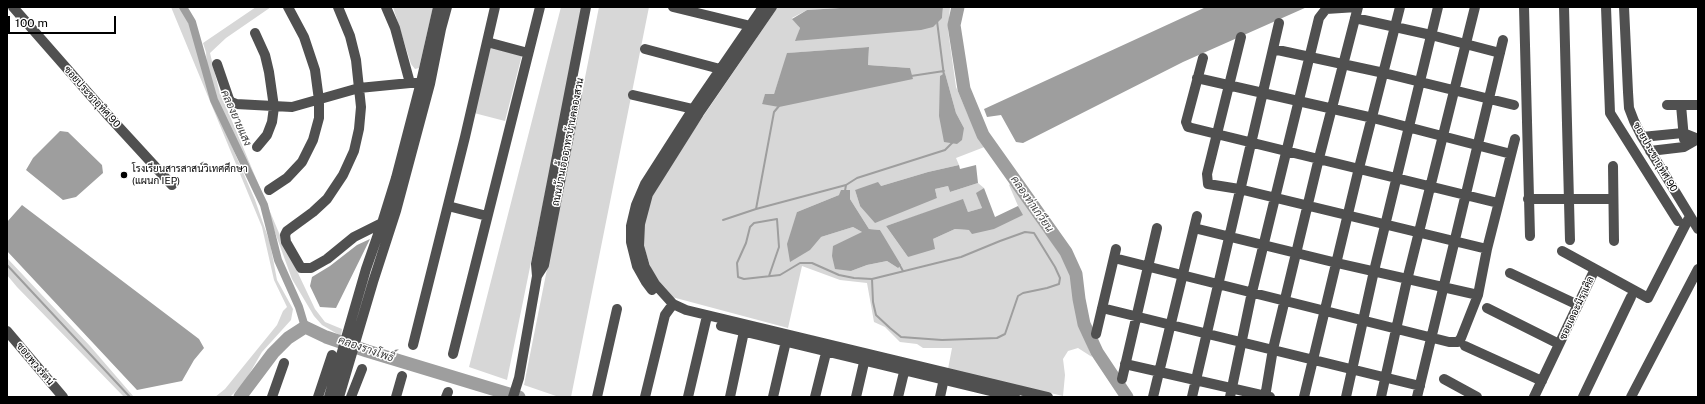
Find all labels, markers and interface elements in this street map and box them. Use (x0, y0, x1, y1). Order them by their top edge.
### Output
scale bar (10, 8, 118, 34)
text: 100 m (15, 16, 48, 30)
street label: ซอยประชาอุทิศ 90 (61, 64, 123, 130)
street label: ถนนบ้านเอื้ออาทรบ้านคลองสวน (550, 77, 586, 207)
water label: คลองยายแสง (218, 88, 254, 148)
street label: ซอยประชาอุทิศ 90 (1630, 120, 1680, 194)
place label: โรงเรียนสารสาสน์วิเทศศึกษา (แผนก IEP) (132, 163, 248, 186)
marker: โรงเรียนสารสาสน์วิเทศศึกษา (แผนก IEP) (119, 170, 129, 180)
water label: คลองท่าเกวียน (1008, 173, 1056, 235)
street label: ซอยเดอะมิราเคิล (1557, 274, 1597, 342)
water label: คลองรางโพธิ์ (336, 333, 396, 365)
street label: ซอยพวงรัตน์ (14, 340, 56, 388)

